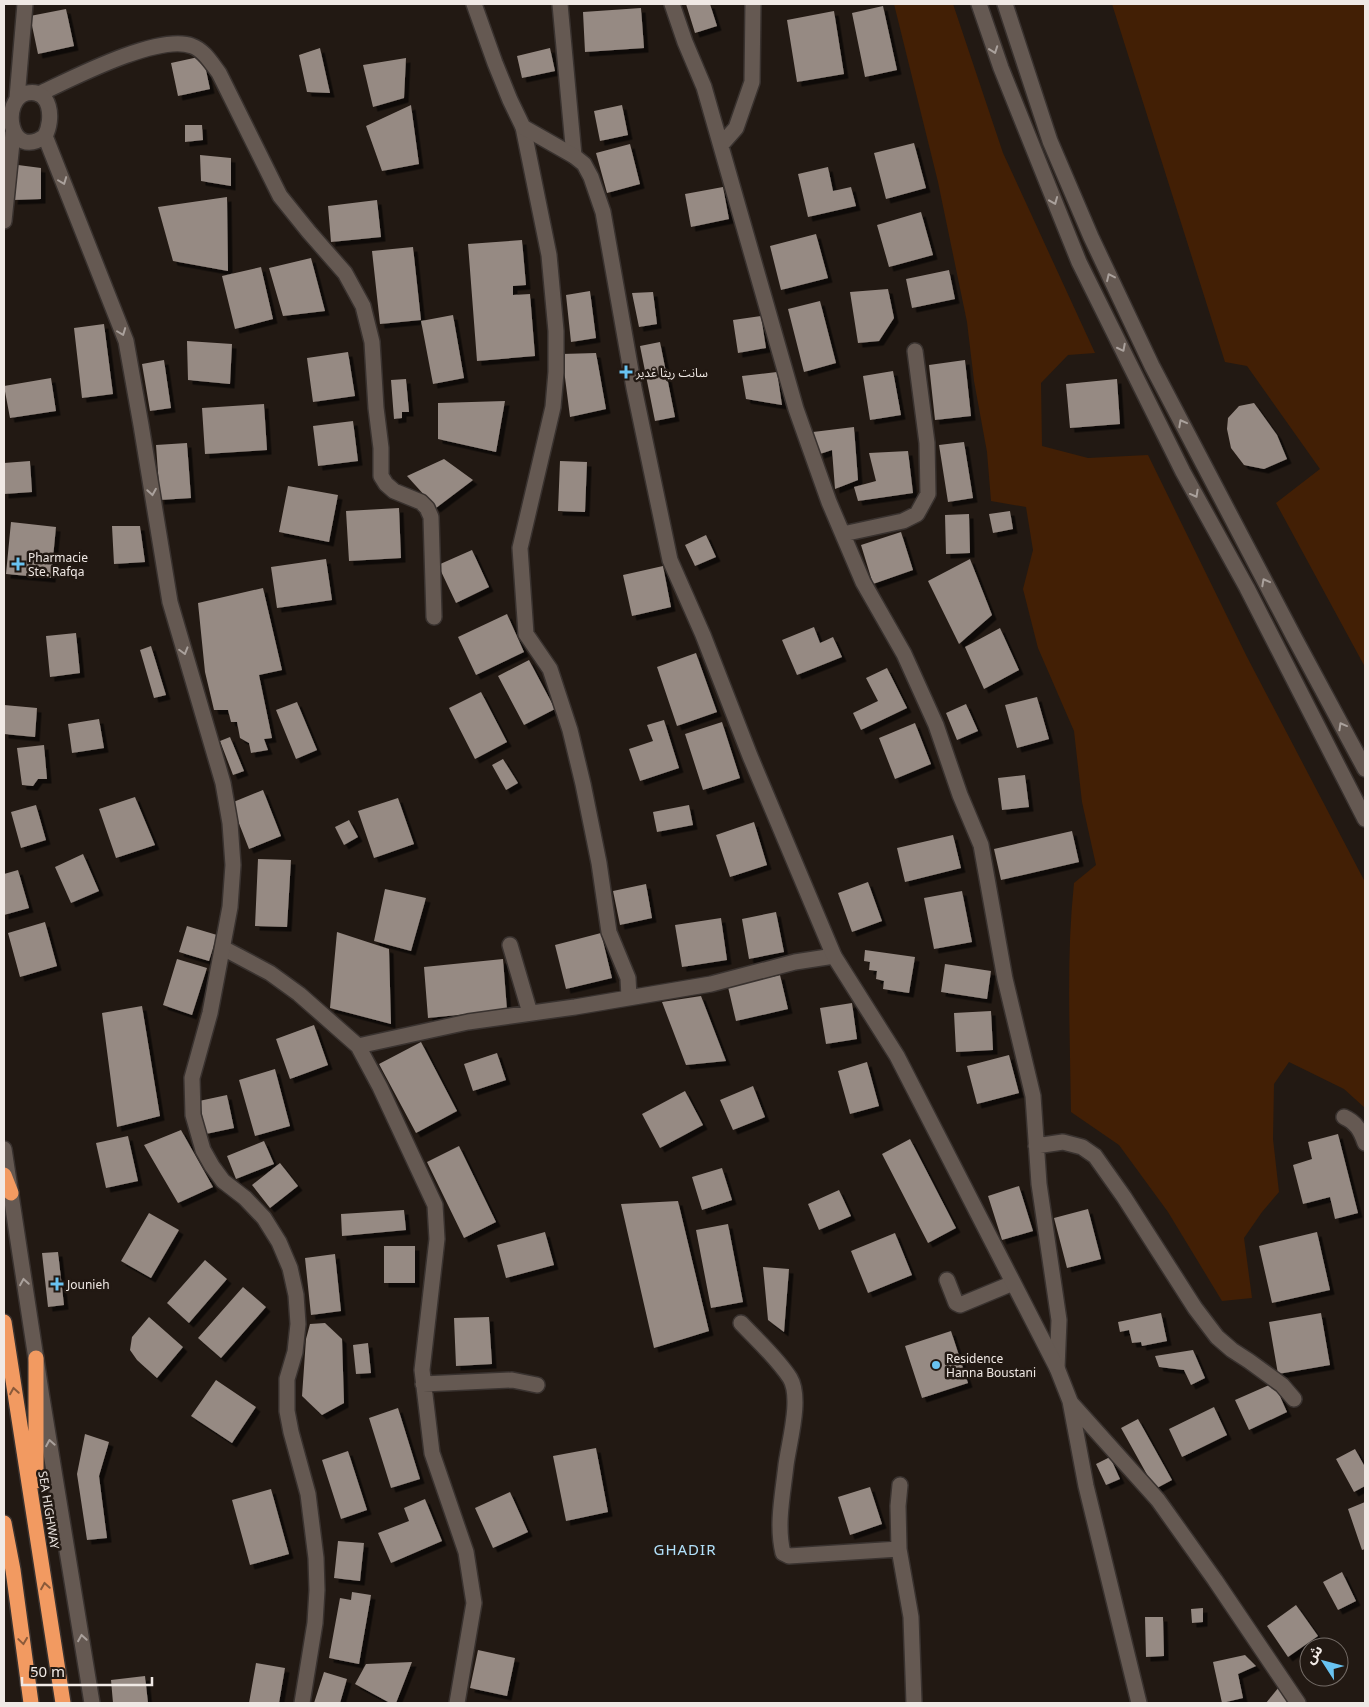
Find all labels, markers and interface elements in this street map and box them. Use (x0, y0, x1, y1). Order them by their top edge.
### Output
one-way arrow (988, 45, 998, 54)
one-way arrow (57, 176, 67, 185)
one-way arrow (1047, 196, 1058, 205)
one-way arrow (1106, 273, 1116, 282)
one-way arrow (117, 328, 127, 336)
one-way arrow (1116, 343, 1126, 352)
place label: سانت ريتا غدير (635, 364, 708, 381)
marker: سانت ريتا غدير (620, 366, 632, 378)
one-way arrow (1178, 419, 1188, 428)
one-way arrow (146, 488, 156, 496)
one-way arrow (1189, 488, 1199, 497)
place label: Pharmacie Ste. Rafqa (28, 549, 88, 580)
marker: Pharmacie Ste. Rafqa (12, 558, 24, 570)
one-way arrow (1261, 579, 1271, 588)
one-way arrow (178, 647, 188, 655)
one-way arrow (1338, 722, 1348, 731)
place label: Jounieh (66, 1276, 110, 1293)
one-way arrow (19, 1278, 30, 1286)
marker: Jounieh (51, 1278, 63, 1290)
place label: Residence Hanna Boustani (946, 1350, 1036, 1381)
marker: Residence Hanna Boustani (930, 1359, 942, 1371)
one-way arrow (10, 1386, 20, 1395)
one-way arrow (45, 1439, 55, 1447)
street label: SEA HIGHWAY (34, 1470, 64, 1551)
district label: GHADIR (654, 1539, 717, 1559)
one-way arrow (41, 1581, 51, 1590)
one-way arrow (78, 1633, 88, 1642)
one-way arrow (17, 1637, 28, 1645)
north arrow (1299, 1637, 1349, 1687)
text: ش (1300, 1641, 1326, 1667)
scale bar (22, 1654, 152, 1686)
text: 50 m (30, 1661, 65, 1681)

